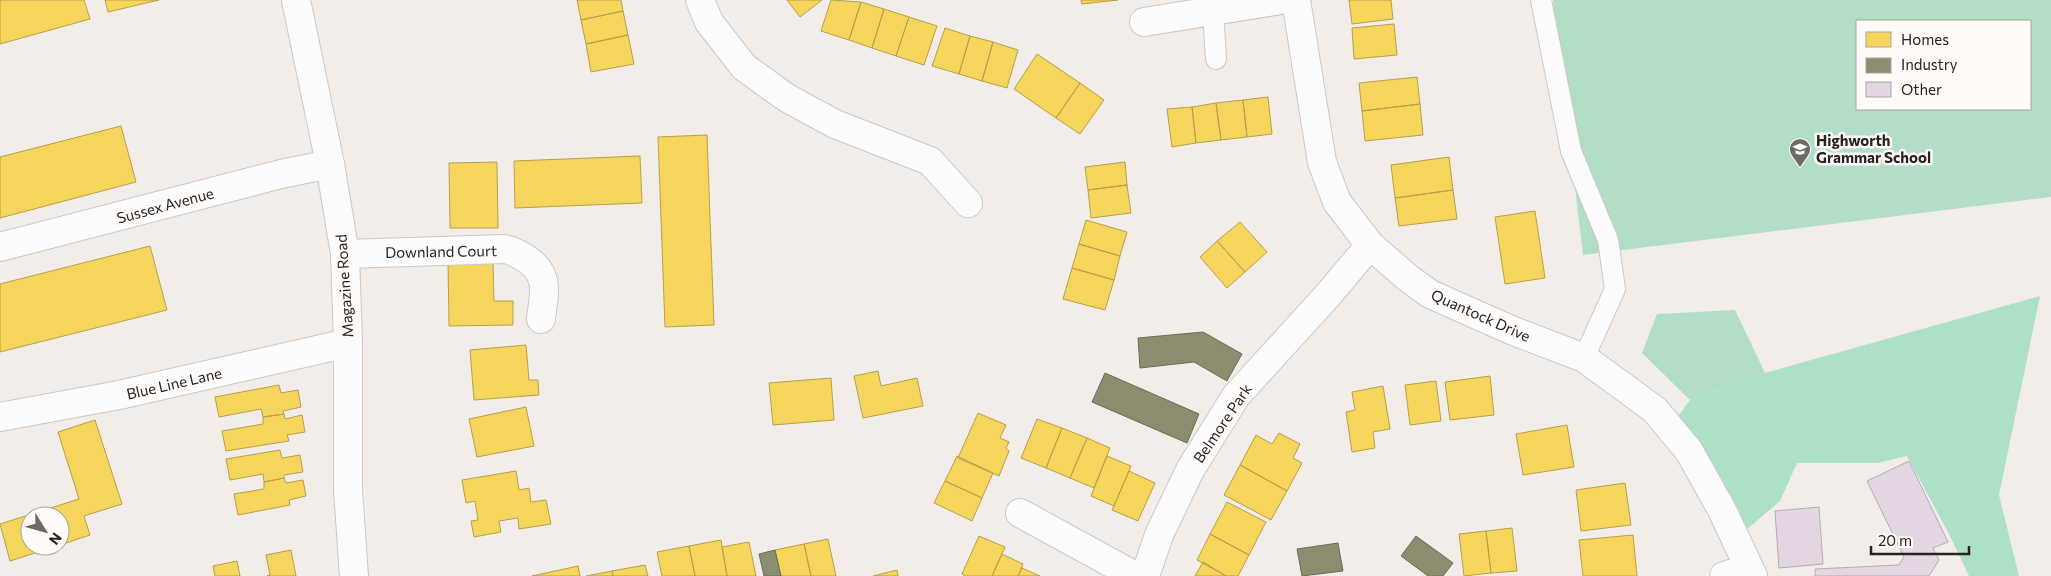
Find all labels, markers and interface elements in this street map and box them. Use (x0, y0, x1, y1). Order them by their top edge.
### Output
legend (1856, 20, 2031, 110)
text: Homes (1901, 30, 1949, 48)
text: Industry (1901, 55, 1958, 73)
text: Other (1901, 80, 1942, 98)
place label: Highworth Grammar School (1816, 131, 1931, 166)
school or university icon: Highworth Grammar School (1788, 137, 1812, 168)
street label: Sussex Avenue (115, 183, 216, 227)
street label: Magazine Road (331, 234, 357, 338)
street label: Downland Court (385, 241, 497, 261)
street label: Quantock Drive (1429, 285, 1533, 345)
street label: Blue Line Lane (125, 363, 224, 403)
street label: Belmore Park (1189, 380, 1255, 466)
north arrow (20, 506, 70, 556)
scale bar (1871, 524, 1968, 556)
text: N (46, 530, 66, 548)
text: 20 m (1878, 531, 1912, 549)

